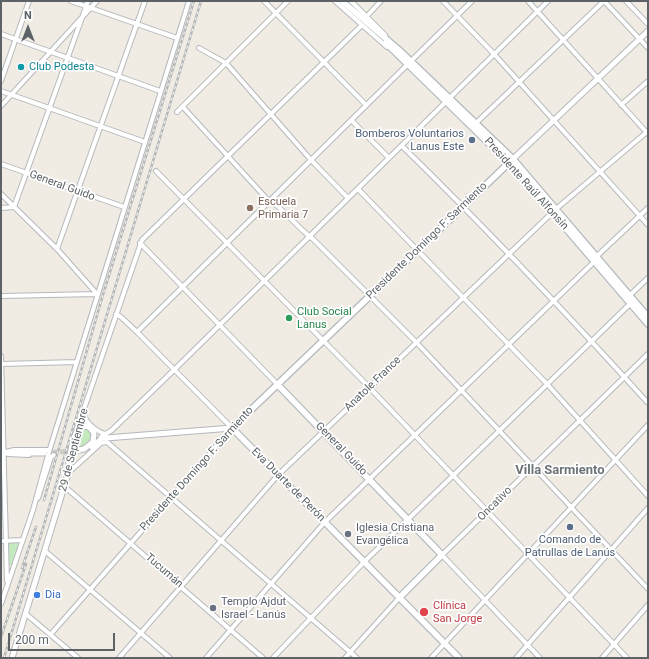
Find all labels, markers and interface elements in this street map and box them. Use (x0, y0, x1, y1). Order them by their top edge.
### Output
north arrow (8, 8, 48, 48)
text: N (24, 9, 32, 22)
place label: Club Podesta (29, 60, 94, 74)
marker: Club Podesta (16, 62, 26, 72)
place label: Bomberos Voluntarios Lanus Este (355, 127, 464, 153)
marker: Bomberos Voluntarios Lanus Este (467, 135, 477, 145)
street label: Presidente Raúl Alfonsín (481, 135, 571, 233)
street label: General Guido (27, 168, 97, 204)
street label: Presidente Domingo F. Sarmiento (364, 180, 490, 302)
place label: Escuela Primaria 7 (258, 195, 308, 221)
marker: Escuela Primaria 7 (245, 203, 255, 213)
place label: Club Social Lanus (297, 305, 352, 331)
marker: Club Social Lanus (284, 313, 294, 323)
street label: Anatole France (342, 354, 404, 414)
street label: Presidente Domingo F. Sarmiento (138, 404, 256, 534)
street label: 29 de Septiembre (57, 407, 91, 493)
street label: General Guido (312, 420, 370, 478)
street label: Eva Duarte de Perón (248, 445, 328, 525)
district label: Villa Sarmiento (515, 463, 605, 479)
street label: Oncativo (475, 484, 515, 524)
place label: Iglesia Cristiana Evangélica (356, 521, 434, 547)
marker: Comando de Patrullas de Lanús (565, 522, 575, 532)
marker: Iglesia Cristiana Evangélica (343, 529, 353, 539)
place label: Comando de Patrullas de Lanús (525, 533, 615, 559)
street label: Tucumán (142, 551, 186, 591)
place label: Dia (45, 588, 61, 602)
marker: Dia (32, 590, 42, 600)
place label: Templo Ajdut Israel - Lanús (221, 595, 286, 621)
place label: Clínica San Jorge (433, 599, 482, 625)
marker: Templo Ajdut Israel - Lanús (208, 603, 218, 613)
marker: Clínica San Jorge (418, 606, 430, 618)
scale bar (10, 625, 117, 651)
text: 200 m (15, 633, 49, 647)

